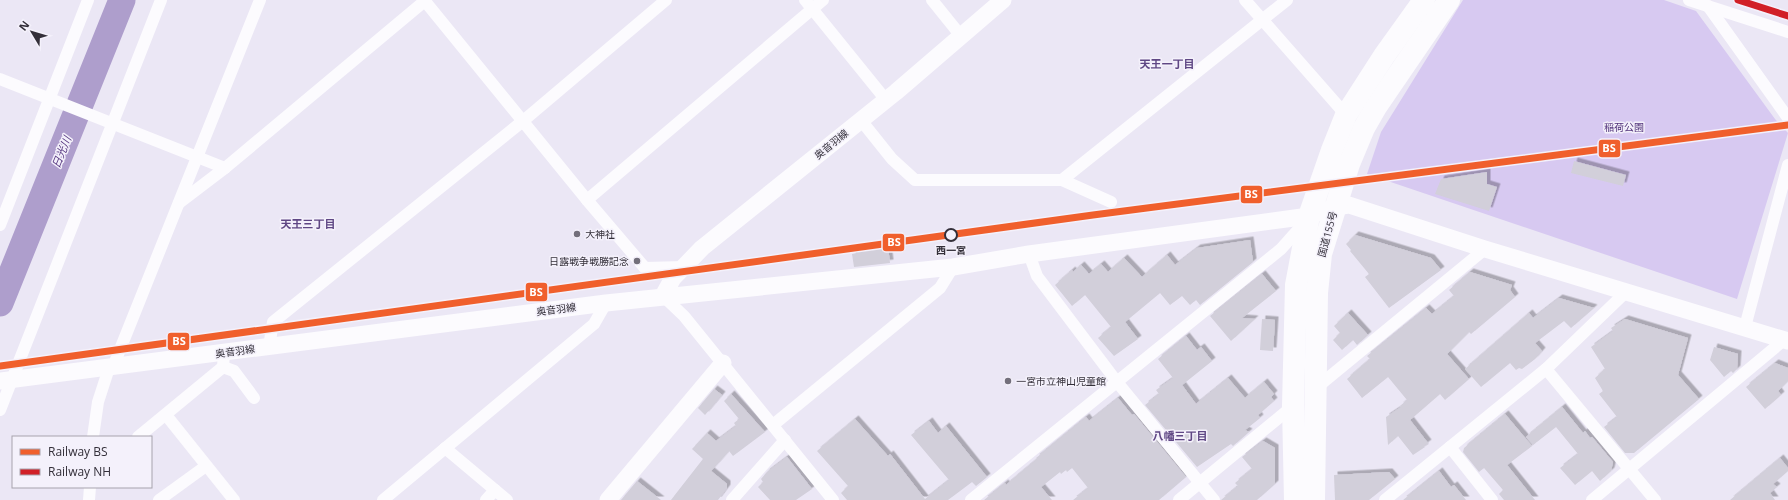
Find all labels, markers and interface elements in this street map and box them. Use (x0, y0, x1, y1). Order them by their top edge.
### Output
north arrow (12, 12, 52, 52)
text: N (15, 17, 32, 34)
district label: 天王一丁目 (1140, 56, 1195, 71)
park label: 稲荷公園 (1604, 120, 1644, 134)
street label: 奥音羽線 (811, 126, 851, 162)
water label: 日光川 (48, 133, 75, 170)
line badge: BS (1598, 139, 1621, 158)
text: BS (1602, 140, 1616, 155)
line badge: BS (1240, 185, 1263, 204)
text: BS (1244, 186, 1258, 201)
street label: 国道155号 (1314, 209, 1340, 259)
district label: 天王三丁目 (281, 216, 336, 231)
place label: 大神社 (585, 227, 615, 241)
marker: 西一宮 (944, 228, 958, 242)
marker: 大神社 (572, 229, 582, 239)
line badge: BS (882, 233, 905, 252)
text: BS (887, 234, 901, 249)
place label: 西一宮 (936, 243, 966, 257)
place label: 日露戦争戦勝記念 (549, 254, 629, 268)
marker: 日露戦争戦勝記念 (632, 256, 642, 266)
line badge: BS (525, 282, 548, 302)
text: BS (529, 284, 543, 299)
street label: 奥音羽線 (535, 300, 577, 318)
line badge: BS (167, 332, 190, 351)
text: BS (172, 333, 186, 348)
street label: 奥音羽線 (214, 341, 256, 361)
place label: 一宮市立神山児童館 (1016, 374, 1106, 388)
marker: 一宮市立神山児童館 (1003, 376, 1013, 386)
district label: 八幡三丁目 (1153, 428, 1208, 443)
legend (12, 436, 152, 488)
text: Railway BS (48, 443, 108, 460)
text: Railway NH (48, 463, 111, 480)

